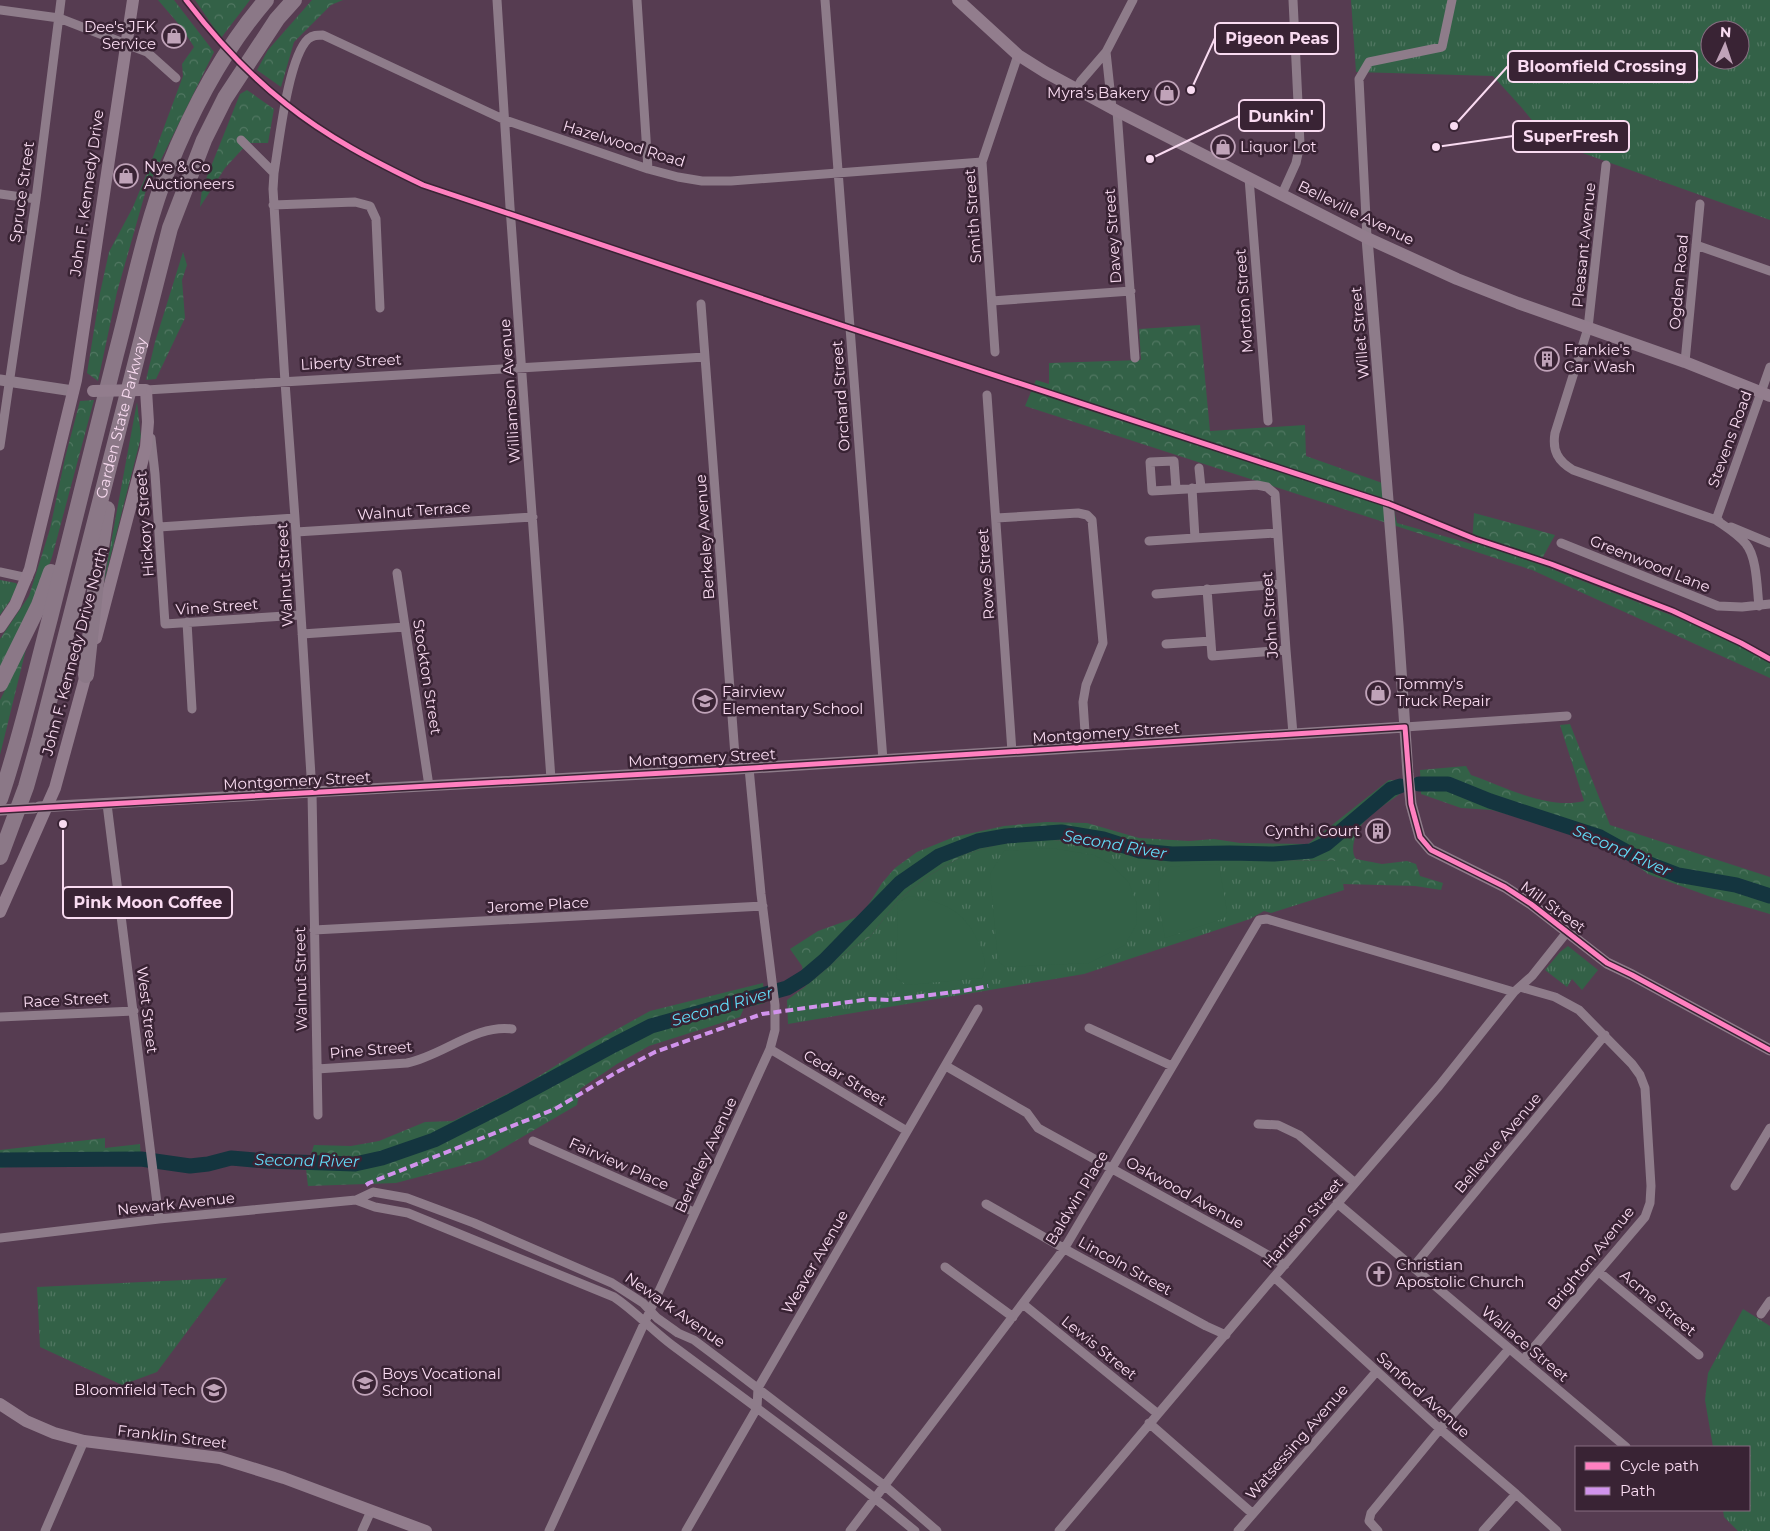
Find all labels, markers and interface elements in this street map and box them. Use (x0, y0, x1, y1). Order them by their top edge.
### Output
place label: Dee's JFK Service (84, 17, 156, 53)
north arrow (1700, 20, 1750, 70)
shop icon: Dee's JFK Service (161, 23, 187, 49)
callout: Pigeon Peas (1215, 23, 1338, 54)
text: N (1720, 23, 1732, 41)
text: Pigeon Peas (1225, 29, 1329, 48)
callout: Bloomfield Crossing (1508, 51, 1697, 82)
text: Bloomfield Crossing (1517, 57, 1687, 76)
shop icon: Myra's Bakery (1154, 80, 1180, 106)
place label: Myra's Bakery (1047, 83, 1151, 102)
callout: Dunkin' (1239, 100, 1324, 131)
text: Dunkin' (1248, 107, 1314, 126)
street label: John F. Kennedy Drive (65, 109, 108, 278)
street label: Hazelwood Road (561, 116, 688, 171)
callout: SuperFresh (1513, 121, 1629, 152)
text: SuperFresh (1523, 127, 1619, 146)
shop icon: Liquor Lot (1210, 134, 1236, 160)
place label: Liquor Lot (1240, 137, 1317, 156)
street label: Spruce Street (5, 140, 38, 244)
place label: Nye & Co Auctioneers (144, 157, 234, 193)
shop icon: Nye & Co Auctioneers (113, 163, 139, 189)
street label: Smith Street (960, 168, 985, 264)
street label: Belleville Avenue (1295, 176, 1418, 249)
street label: Pleasant Avenue (1567, 182, 1600, 308)
street label: Davey Street (1100, 188, 1125, 284)
street label: Ogden Road (1665, 234, 1692, 330)
street label: Morton Street (1230, 248, 1257, 354)
street label: Willet Street (1346, 286, 1373, 380)
street label: Williamson Avenue (495, 318, 524, 464)
street label: Garden State Parkway (91, 334, 151, 500)
street label: Orchard Street (827, 340, 854, 452)
place label: Frankie's Car Wash (1564, 340, 1635, 376)
building icon: Frankie's Car Wash (1534, 346, 1560, 372)
street label: Liberty Street (300, 349, 402, 374)
street label: Stevens Road (1703, 388, 1756, 490)
street label: Hickory Street (131, 471, 158, 578)
street label: Berkeley Avenue (691, 474, 718, 600)
street label: Walnut Terrace (357, 497, 471, 524)
street label: Walnut Street (272, 522, 297, 628)
street label: Rowe Street (973, 528, 998, 620)
street label: Greenwood Lane (1587, 531, 1713, 596)
street label: John F. Kennedy Drive North (37, 544, 112, 758)
street label: John Street (1257, 571, 1282, 660)
street label: Vine Street (175, 594, 259, 619)
street label: Stockton Street (409, 618, 446, 736)
place label: Tommy's Truck Repair (1396, 674, 1491, 710)
shop icon: Tommy's Truck Repair (1365, 680, 1391, 706)
place label: Fairview Elementary School (722, 682, 863, 718)
school or university icon: Fairview Elementary School (692, 688, 718, 714)
street label: Montgomery Street (1032, 718, 1180, 747)
street label: Montgomery Street (628, 744, 776, 771)
street label: Montgomery Street (223, 767, 371, 794)
building icon: Cynthi Court (1365, 818, 1391, 844)
water label: Second River (1570, 820, 1674, 881)
place label: Cynthi Court (1265, 821, 1360, 840)
water label: Second River (1062, 826, 1169, 863)
street label: Mill Street (1517, 877, 1590, 937)
callout: Pink Moon Coffee (63, 887, 232, 918)
street label: Jerome Place (486, 892, 589, 917)
text: Pink Moon Coffee (74, 893, 222, 912)
street label: Walnut Street (290, 927, 311, 1031)
street label: West Street (133, 965, 162, 1055)
water label: Second River (669, 983, 776, 1030)
street label: Race Street (22, 988, 110, 1011)
street label: Pine Street (329, 1036, 413, 1063)
street label: Cedar Street (800, 1045, 890, 1110)
street label: Bellevue Avenue (1450, 1089, 1545, 1197)
street label: Berkeley Avenue (670, 1094, 741, 1216)
street label: Fairview Place (566, 1133, 672, 1194)
street label: Baldwin Place (1041, 1147, 1112, 1248)
water label: Second River (255, 1150, 360, 1171)
street label: Oakwood Avenue (1123, 1152, 1248, 1233)
street label: Harrison Street (1258, 1174, 1347, 1272)
street label: Newark Avenue (116, 1188, 236, 1219)
street label: Brighton Avenue (1543, 1202, 1638, 1313)
street label: Weaver Avenue (777, 1206, 852, 1317)
street label: Lincoln Street (1075, 1232, 1175, 1299)
place label: Christian Apostolic Church (1396, 1255, 1524, 1291)
church icon: Christian Apostolic Church (1366, 1261, 1392, 1287)
street label: Acme Street (1616, 1265, 1700, 1340)
street label: Newark Avenue (621, 1268, 729, 1351)
street label: Wallace Street (1478, 1302, 1573, 1386)
street label: Lewis Street (1058, 1311, 1141, 1384)
street label: Sanford Avenue (1373, 1348, 1474, 1442)
place label: Boys Vocational School (382, 1364, 501, 1400)
school or university icon: Boys Vocational School (352, 1370, 378, 1396)
school or university icon: Bloomfield Tech (201, 1377, 227, 1403)
place label: Bloomfield Tech (74, 1380, 196, 1399)
street label: Watsessing Avenue (1241, 1380, 1352, 1503)
street label: Franklin Street (116, 1420, 228, 1453)
legend (1575, 1446, 1750, 1511)
text: Cycle path (1620, 1456, 1699, 1475)
text: Path (1620, 1481, 1656, 1500)

